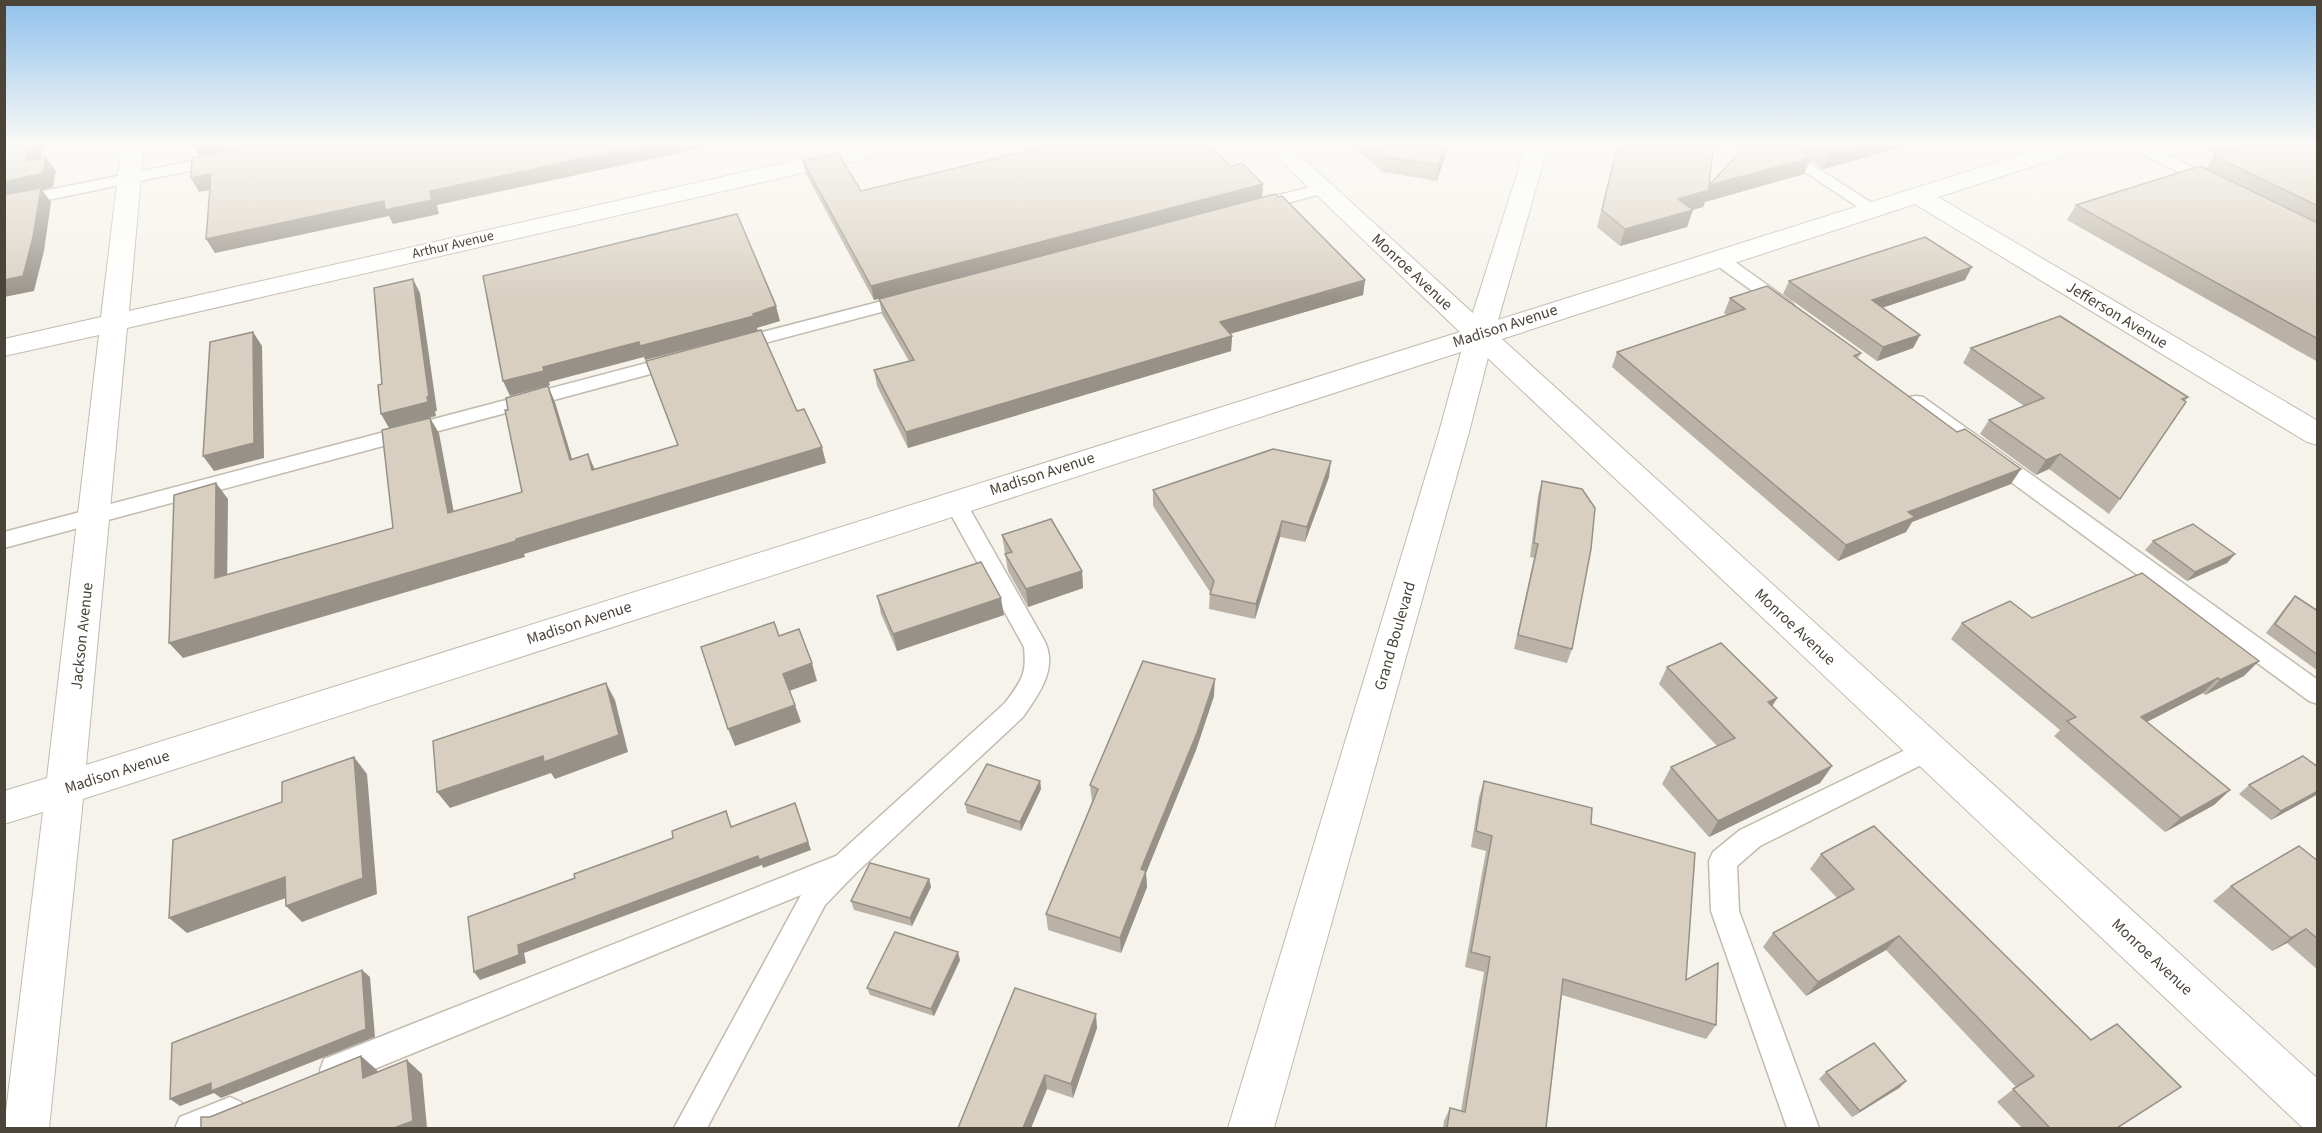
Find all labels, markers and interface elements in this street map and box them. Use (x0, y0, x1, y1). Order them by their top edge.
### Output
street label: Arthur Avenue (410, 226, 496, 264)
street label: Monroe Avenue (1367, 229, 1457, 315)
street label: Jefferson Avenue (2062, 276, 2172, 354)
street label: Madison Avenue (1450, 299, 1560, 353)
street label: Madison Avenue (987, 447, 1097, 501)
street label: Grand Boulevard (1369, 579, 1421, 693)
street label: Jackson Avenue (65, 581, 99, 691)
street label: Monroe Avenue (1750, 584, 1840, 670)
street label: Madison Avenue (524, 596, 634, 650)
street label: Madison Avenue (62, 745, 172, 799)
street label: Monroe Avenue (2107, 914, 2197, 1000)

